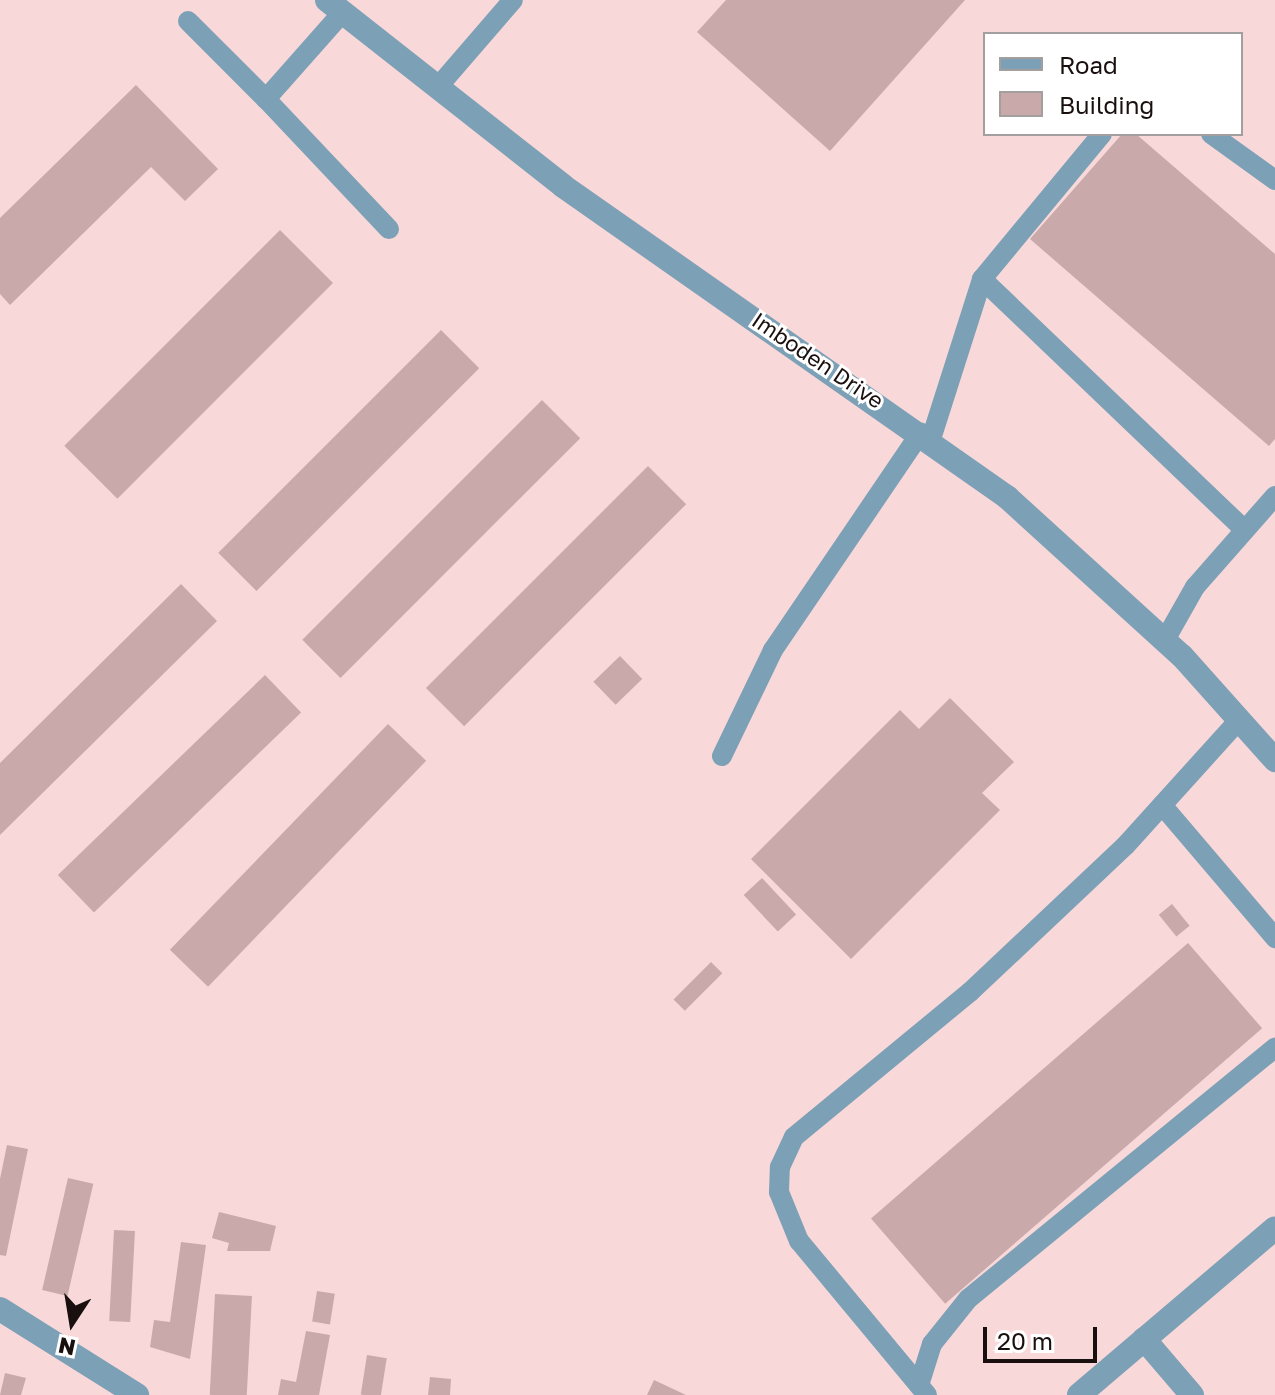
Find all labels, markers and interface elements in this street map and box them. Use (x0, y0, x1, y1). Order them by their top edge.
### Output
legend (983, 32, 1243, 136)
text: Road (1059, 50, 1118, 79)
text: Building (1059, 90, 1154, 119)
street label: Imboden Drive (747, 306, 889, 414)
north arrow (32, 1283, 112, 1363)
scale bar (987, 1311, 1101, 1361)
text: 20 m (997, 1326, 1053, 1355)
text: N (56, 1332, 78, 1362)

